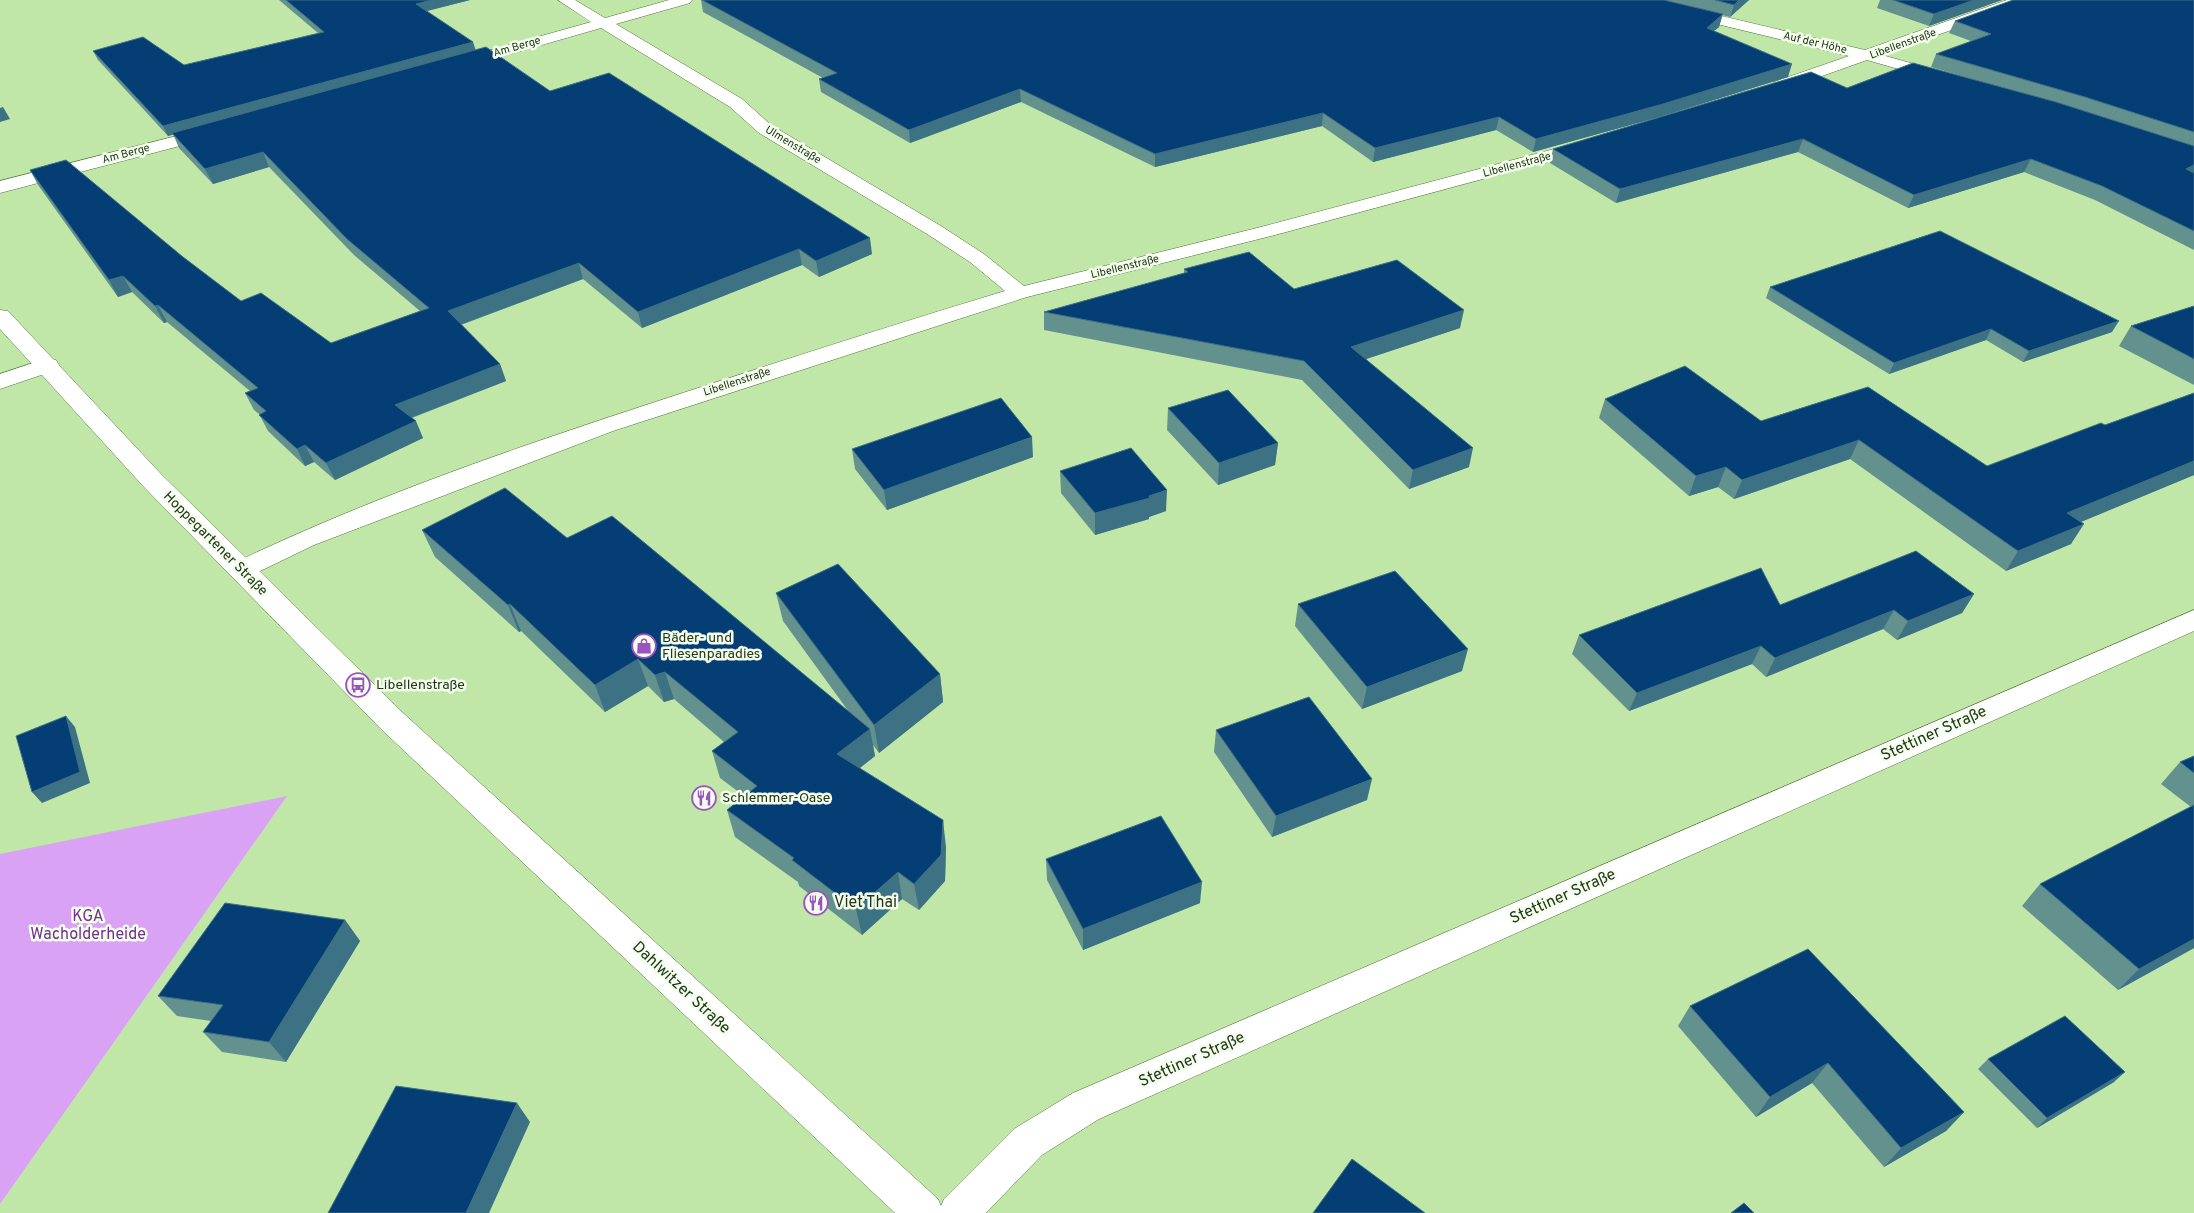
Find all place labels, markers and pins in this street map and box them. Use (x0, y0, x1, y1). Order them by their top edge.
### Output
place label: Bäder- und Fliesenparadies (662, 630, 760, 663)
shop icon: Bäder- und Fliesenparadies (631, 633, 657, 659)
bus stop icon: Libellenstraße (345, 672, 371, 698)
place label: Libellenstraße (376, 677, 465, 694)
restaurant icon: Schlemmer-Oase (691, 785, 717, 811)
place label: Schlemmer-Oase (722, 790, 830, 807)
restaurant icon: Viet Thai (803, 890, 829, 916)
place label: Viet Thai (834, 893, 897, 913)

